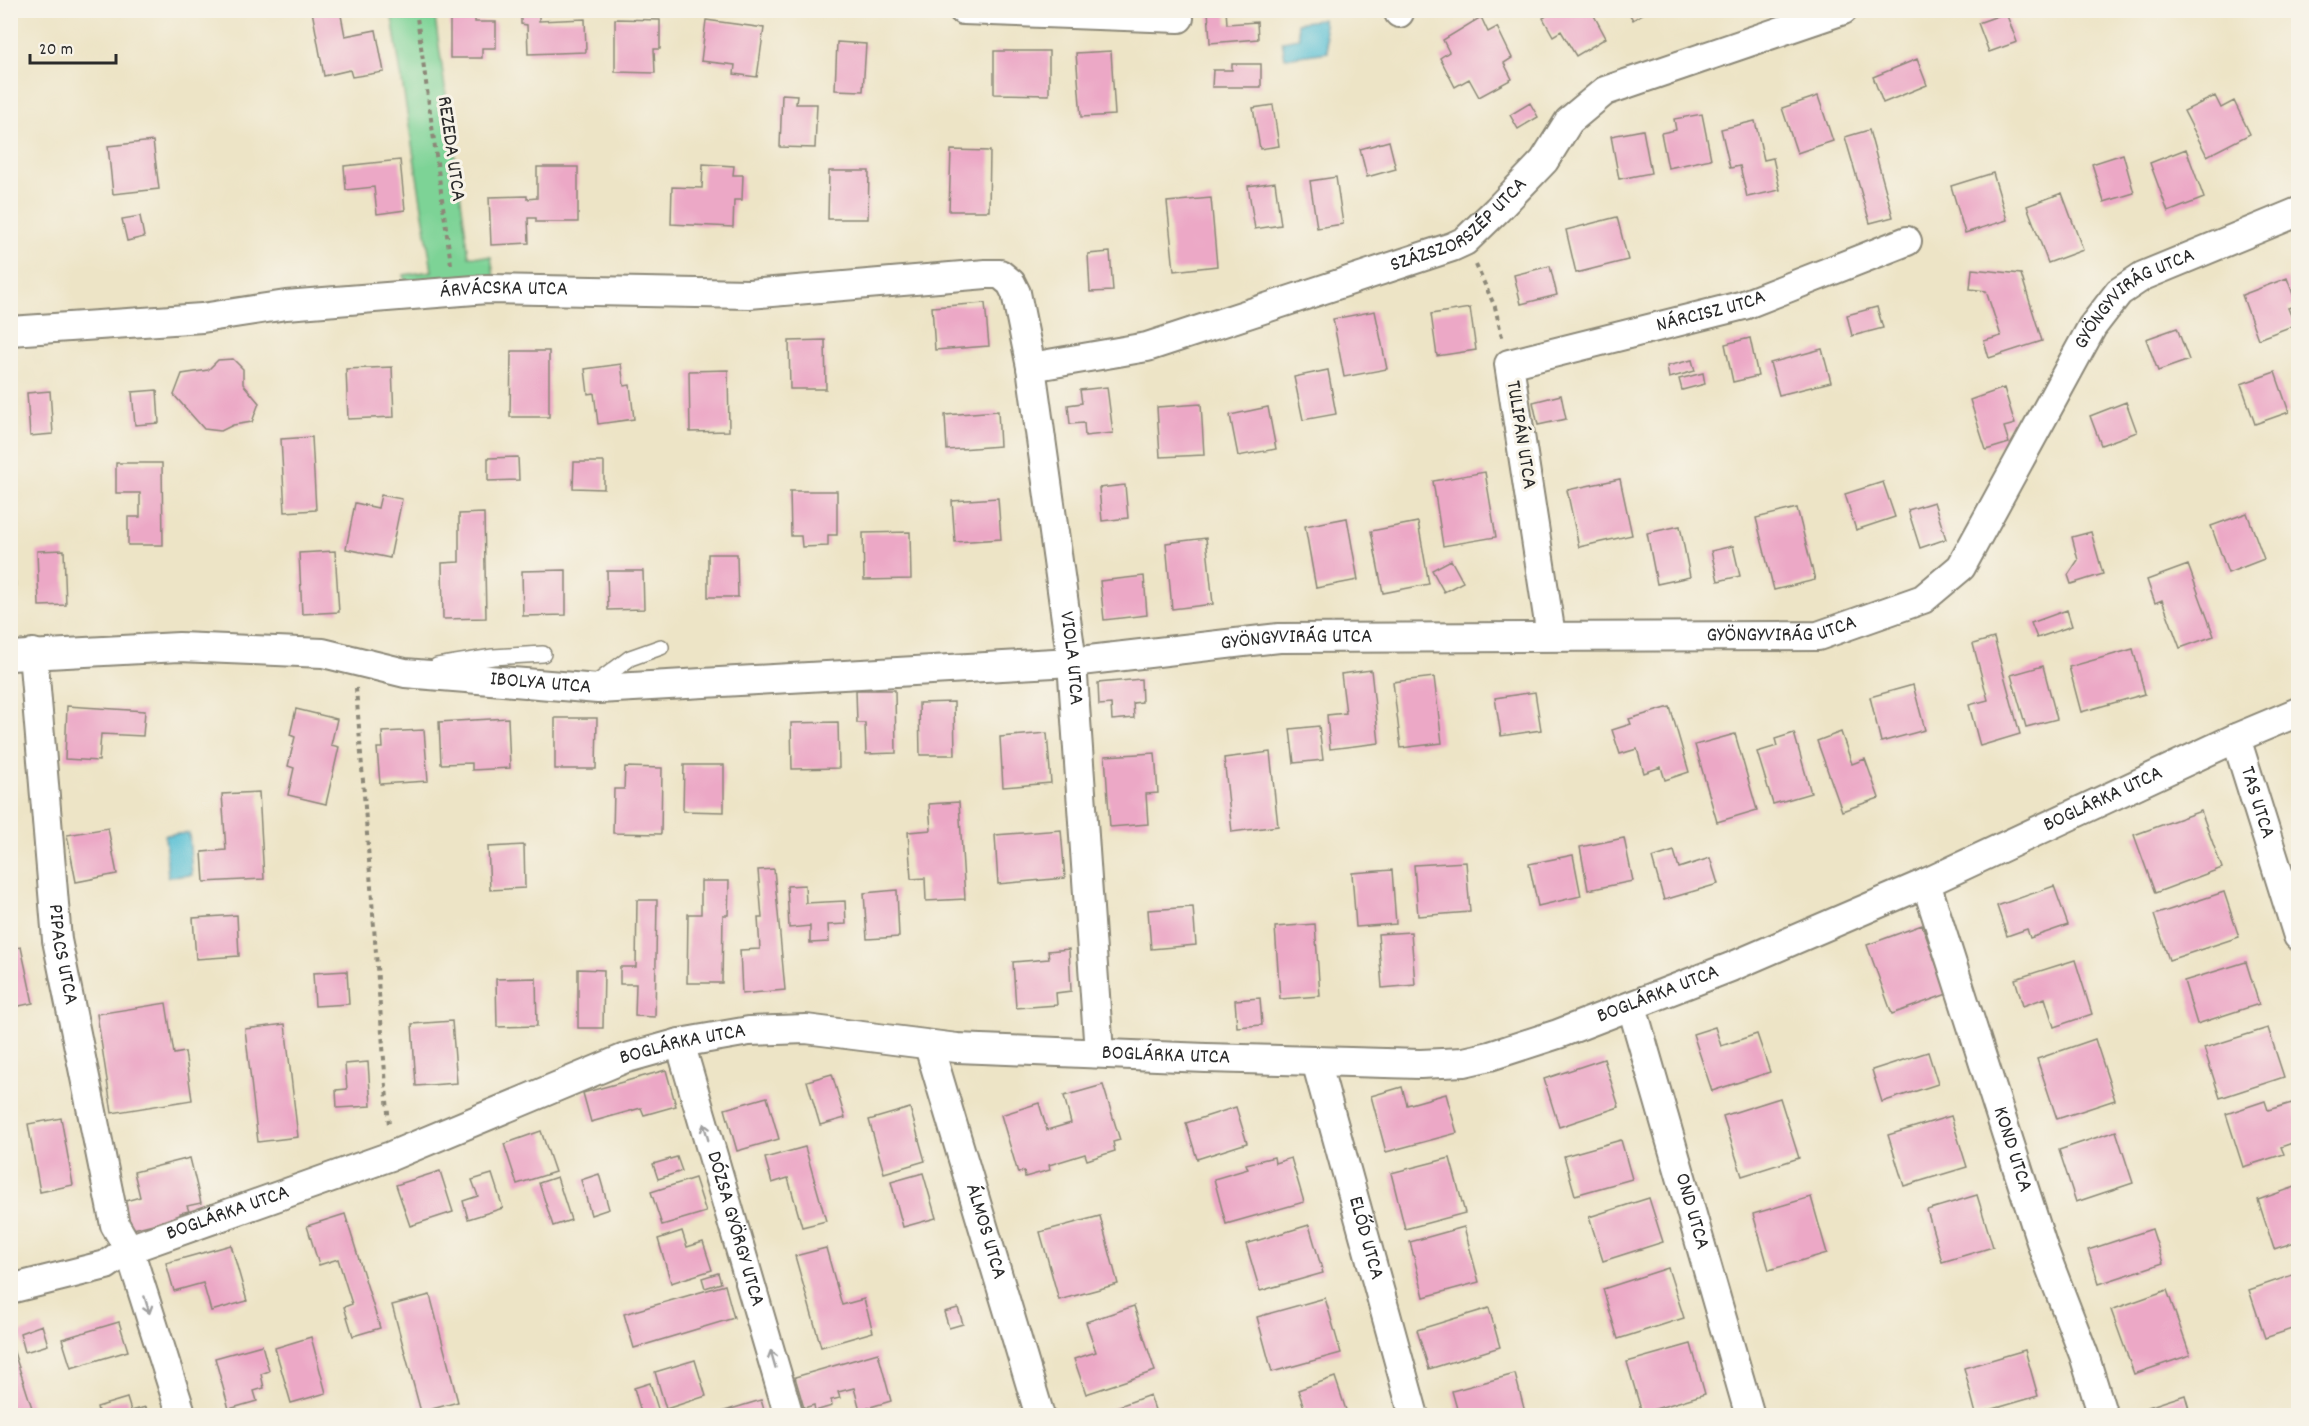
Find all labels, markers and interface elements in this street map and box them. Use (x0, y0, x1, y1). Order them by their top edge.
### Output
scale bar (30, 27, 116, 65)
text: 20 m (39, 38, 73, 63)
street label: REZEDA UTCA (428, 94, 472, 204)
street label: SZÁZSZORSZÉP UTCA (1387, 171, 1535, 281)
street label: GYÖNGYVIRÁG UTCA (2067, 241, 2199, 355)
street label: ÁRVÁCSKA UTCA (439, 274, 568, 308)
street label: NÁRCISZ UTCA (1653, 283, 1770, 341)
street label: TULIPÁN UTCA (1497, 379, 1543, 491)
street label: GYÖNGYVIRÁG UTCA (1706, 608, 1861, 651)
street label: VIOLA UTCA (1050, 610, 1090, 706)
street label: GYÖNGYVIRÁG UTCA (1219, 623, 1372, 660)
street label: IBOLYA UTCA (489, 665, 593, 703)
street label: BOGLÁRKA UTCA (2039, 759, 2168, 841)
street label: TAS UTCA (2231, 763, 2282, 843)
street label: PIPACS UTCA (39, 903, 85, 1008)
street label: BOGLÁRKA UTCA (1593, 958, 1724, 1032)
street label: BOGLÁRKA UTCA (616, 1017, 748, 1074)
street label: BOGLÁRKA UTCA (1101, 1039, 1231, 1074)
street label: KOND UTCA (1984, 1103, 2039, 1196)
one-way arrow (700, 1123, 711, 1142)
street label: DÓZSA GYÖRGY UTCA (698, 1148, 771, 1310)
street label: OND UTCA (1666, 1170, 1716, 1254)
street label: BOGLÁRKA UTCA (162, 1178, 294, 1250)
street label: ÁLMOS UTCA (956, 1180, 1013, 1283)
street label: ELŐD UTCA (1339, 1193, 1391, 1284)
one-way arrow (142, 1295, 153, 1314)
one-way arrow (767, 1350, 778, 1369)

